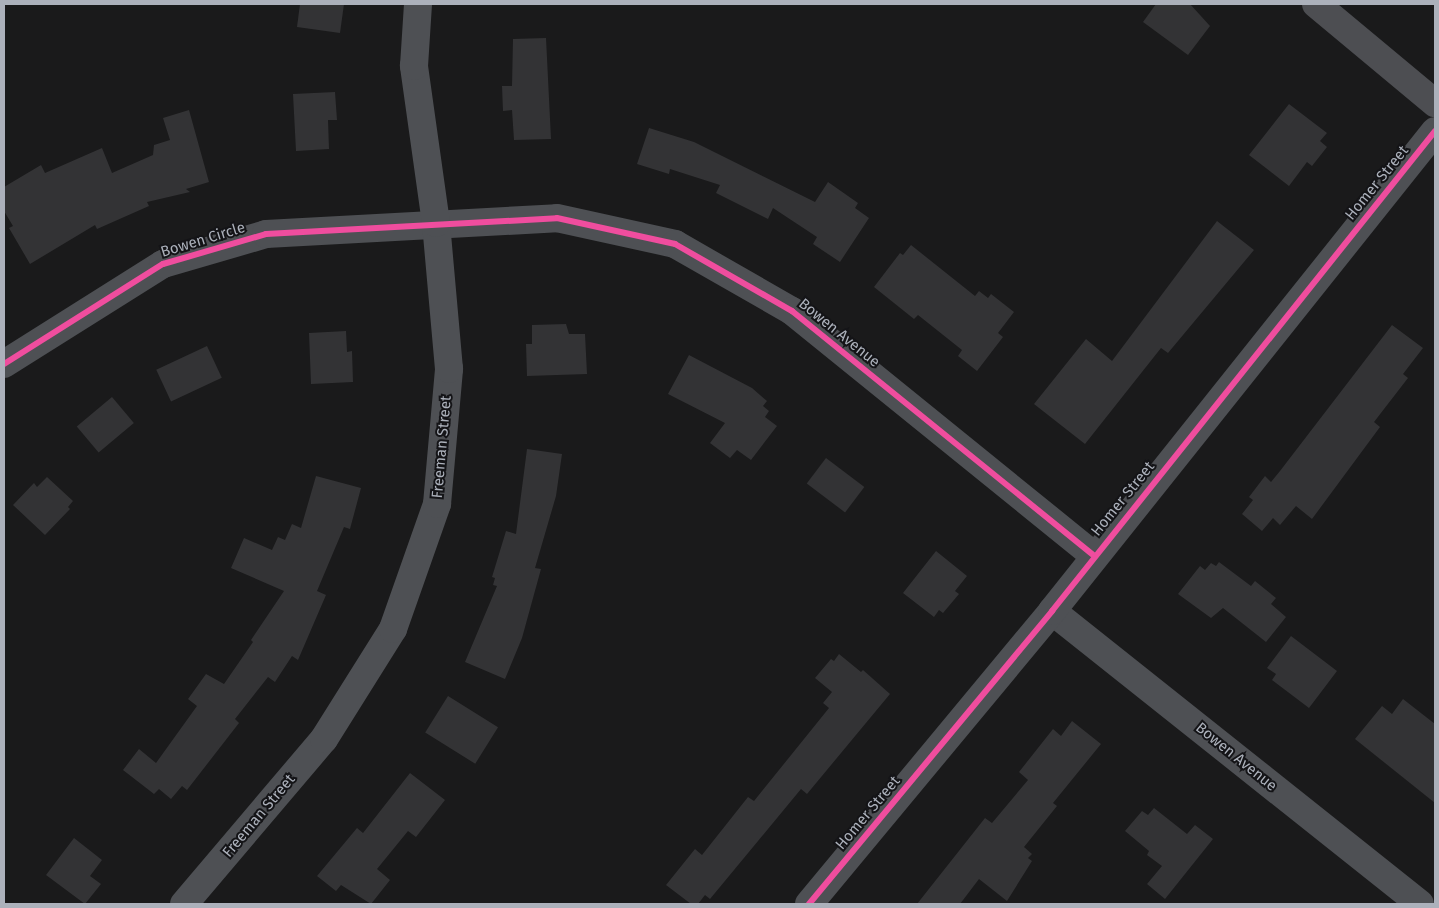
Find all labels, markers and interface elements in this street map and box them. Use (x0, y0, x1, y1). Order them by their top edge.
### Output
street label: Homer Street (1342, 142, 1412, 224)
street label: Bowen Circle (159, 219, 247, 261)
street label: Bowen Avenue (795, 295, 883, 371)
street label: Freeman Street (429, 395, 455, 499)
street label: Homer Street (1088, 458, 1158, 540)
street label: Bowen Avenue (1192, 719, 1280, 795)
street label: Freeman Street (219, 771, 299, 861)
street label: Homer Street (832, 773, 904, 853)

